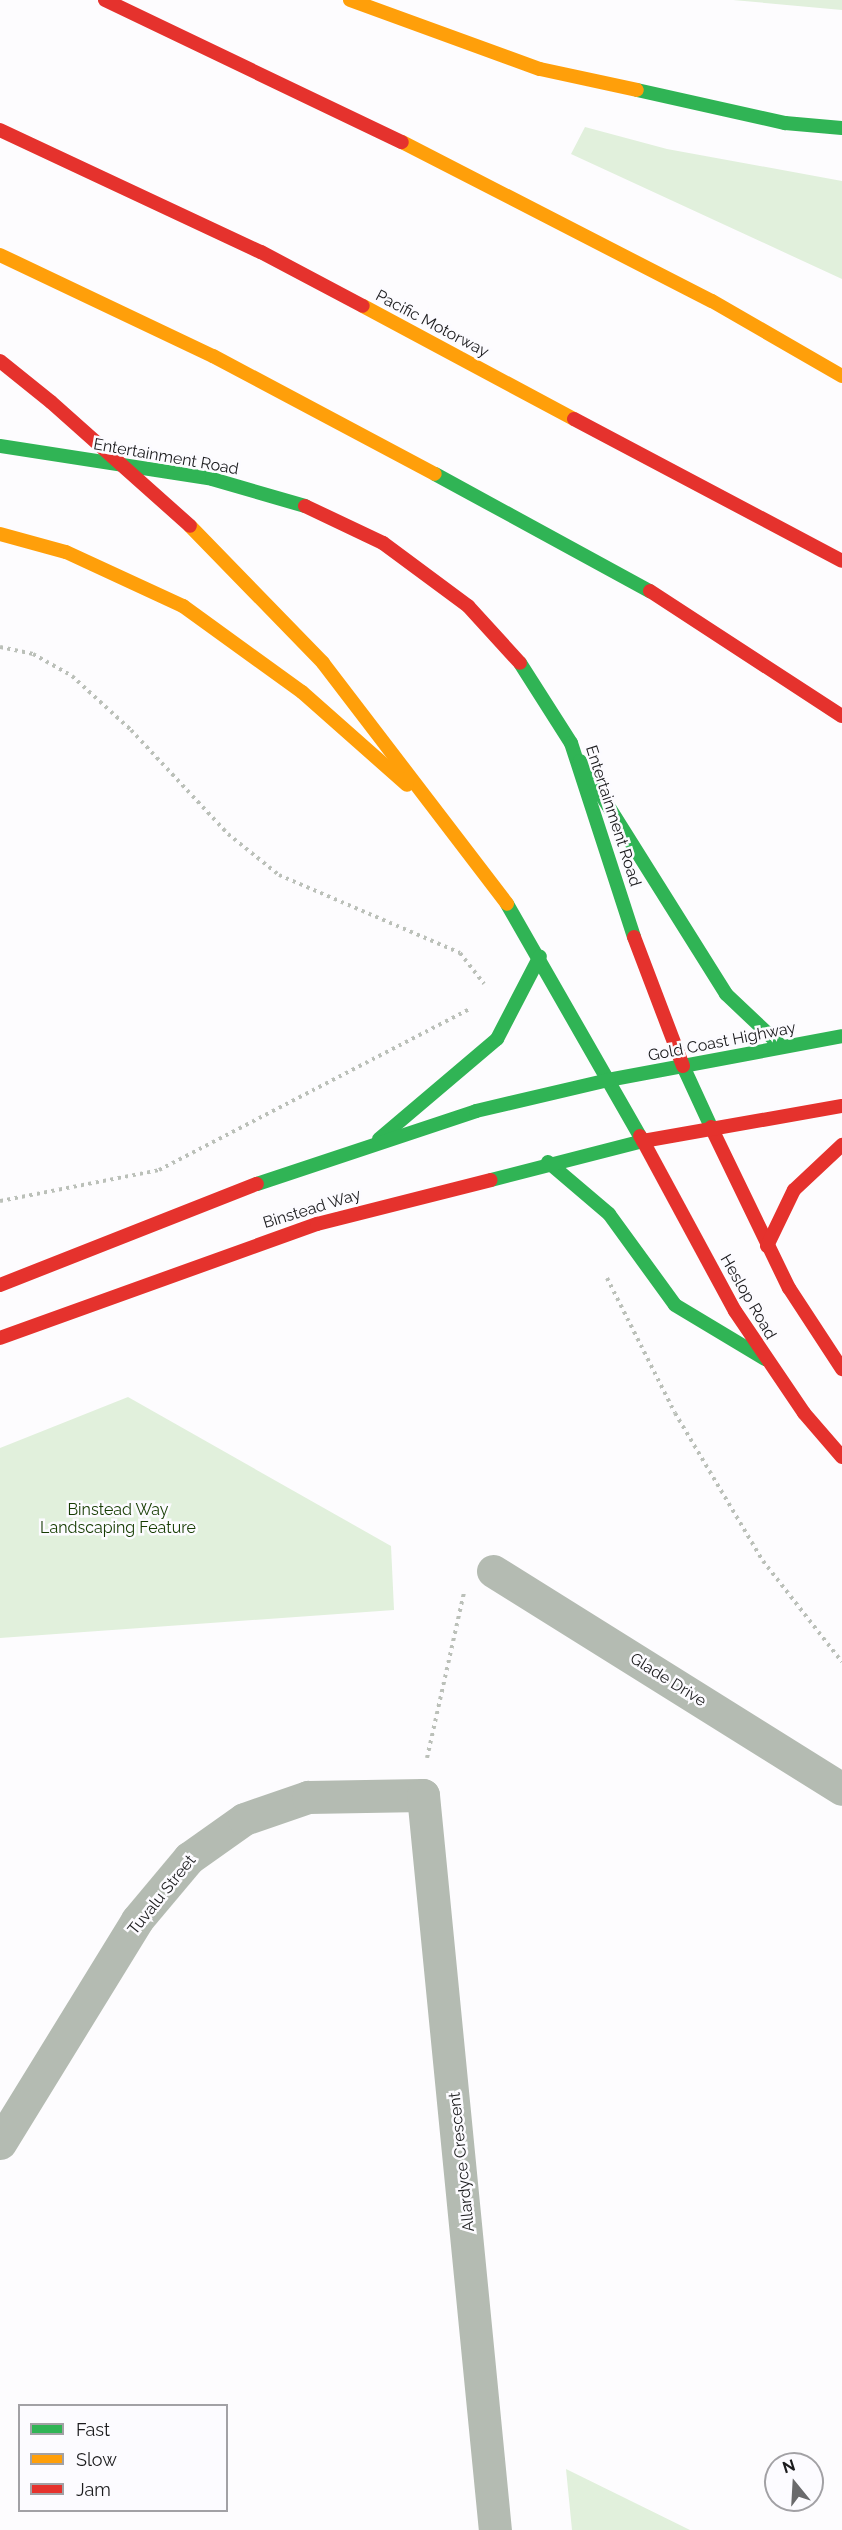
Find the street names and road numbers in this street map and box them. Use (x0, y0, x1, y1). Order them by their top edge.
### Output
street label: Pacific Motorway (372, 286, 492, 362)
street label: Entertainment Road (92, 435, 240, 479)
street label: Entertainment Road (581, 743, 645, 889)
street label: Gold Coast Highway (647, 1018, 797, 1066)
street label: Binstead Way (261, 1185, 363, 1233)
street label: Heslop Road (716, 1251, 780, 1343)
street label: Glade Drive (626, 1649, 710, 1711)
street label: Tuvalu Street (124, 1851, 200, 1939)
street label: Allardyce Crescent (445, 2091, 479, 2233)

